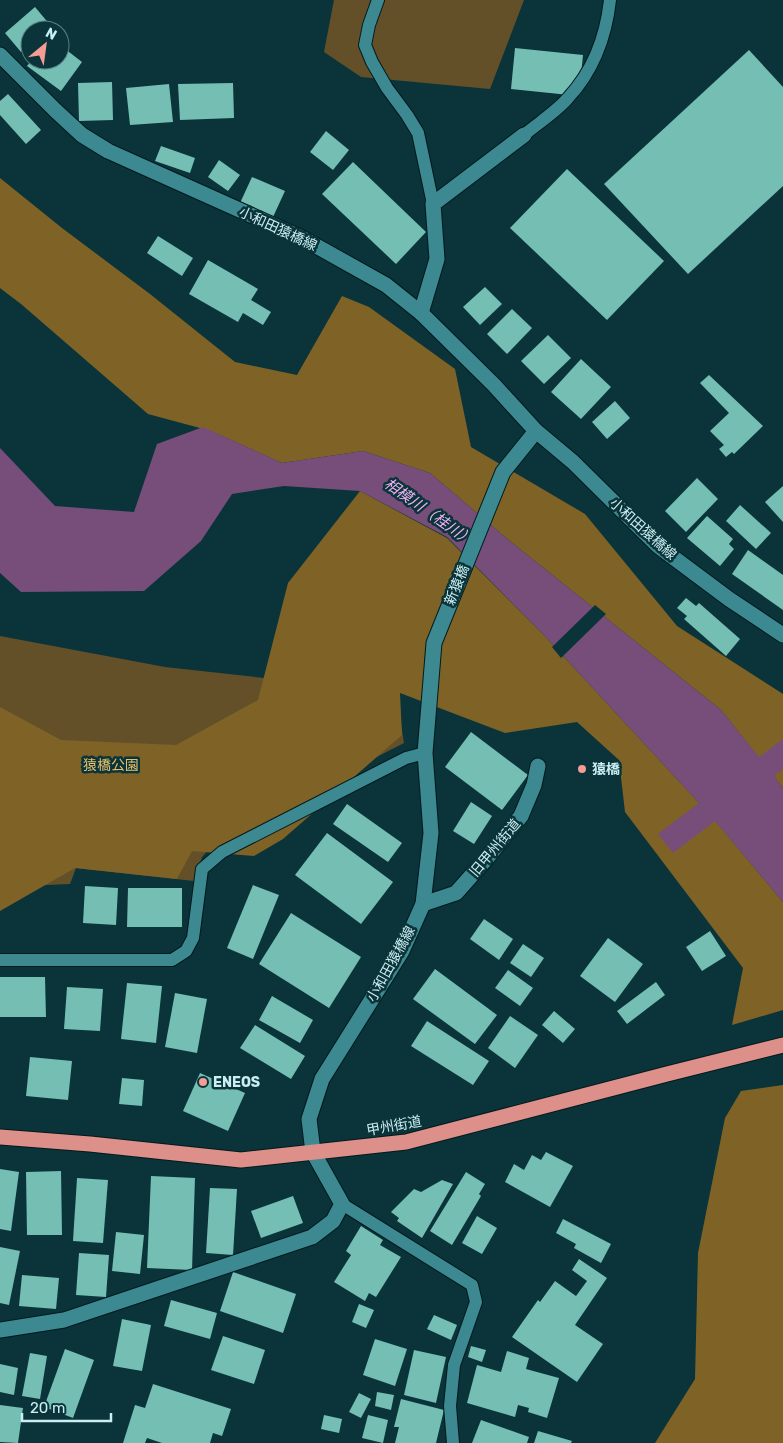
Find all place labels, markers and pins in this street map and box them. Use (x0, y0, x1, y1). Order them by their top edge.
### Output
place label: 猿橋 (592, 761, 620, 778)
marker: 猿橋 (576, 763, 588, 775)
place label: ENEOS (213, 1074, 260, 1091)
marker: ENEOS (197, 1076, 209, 1088)

